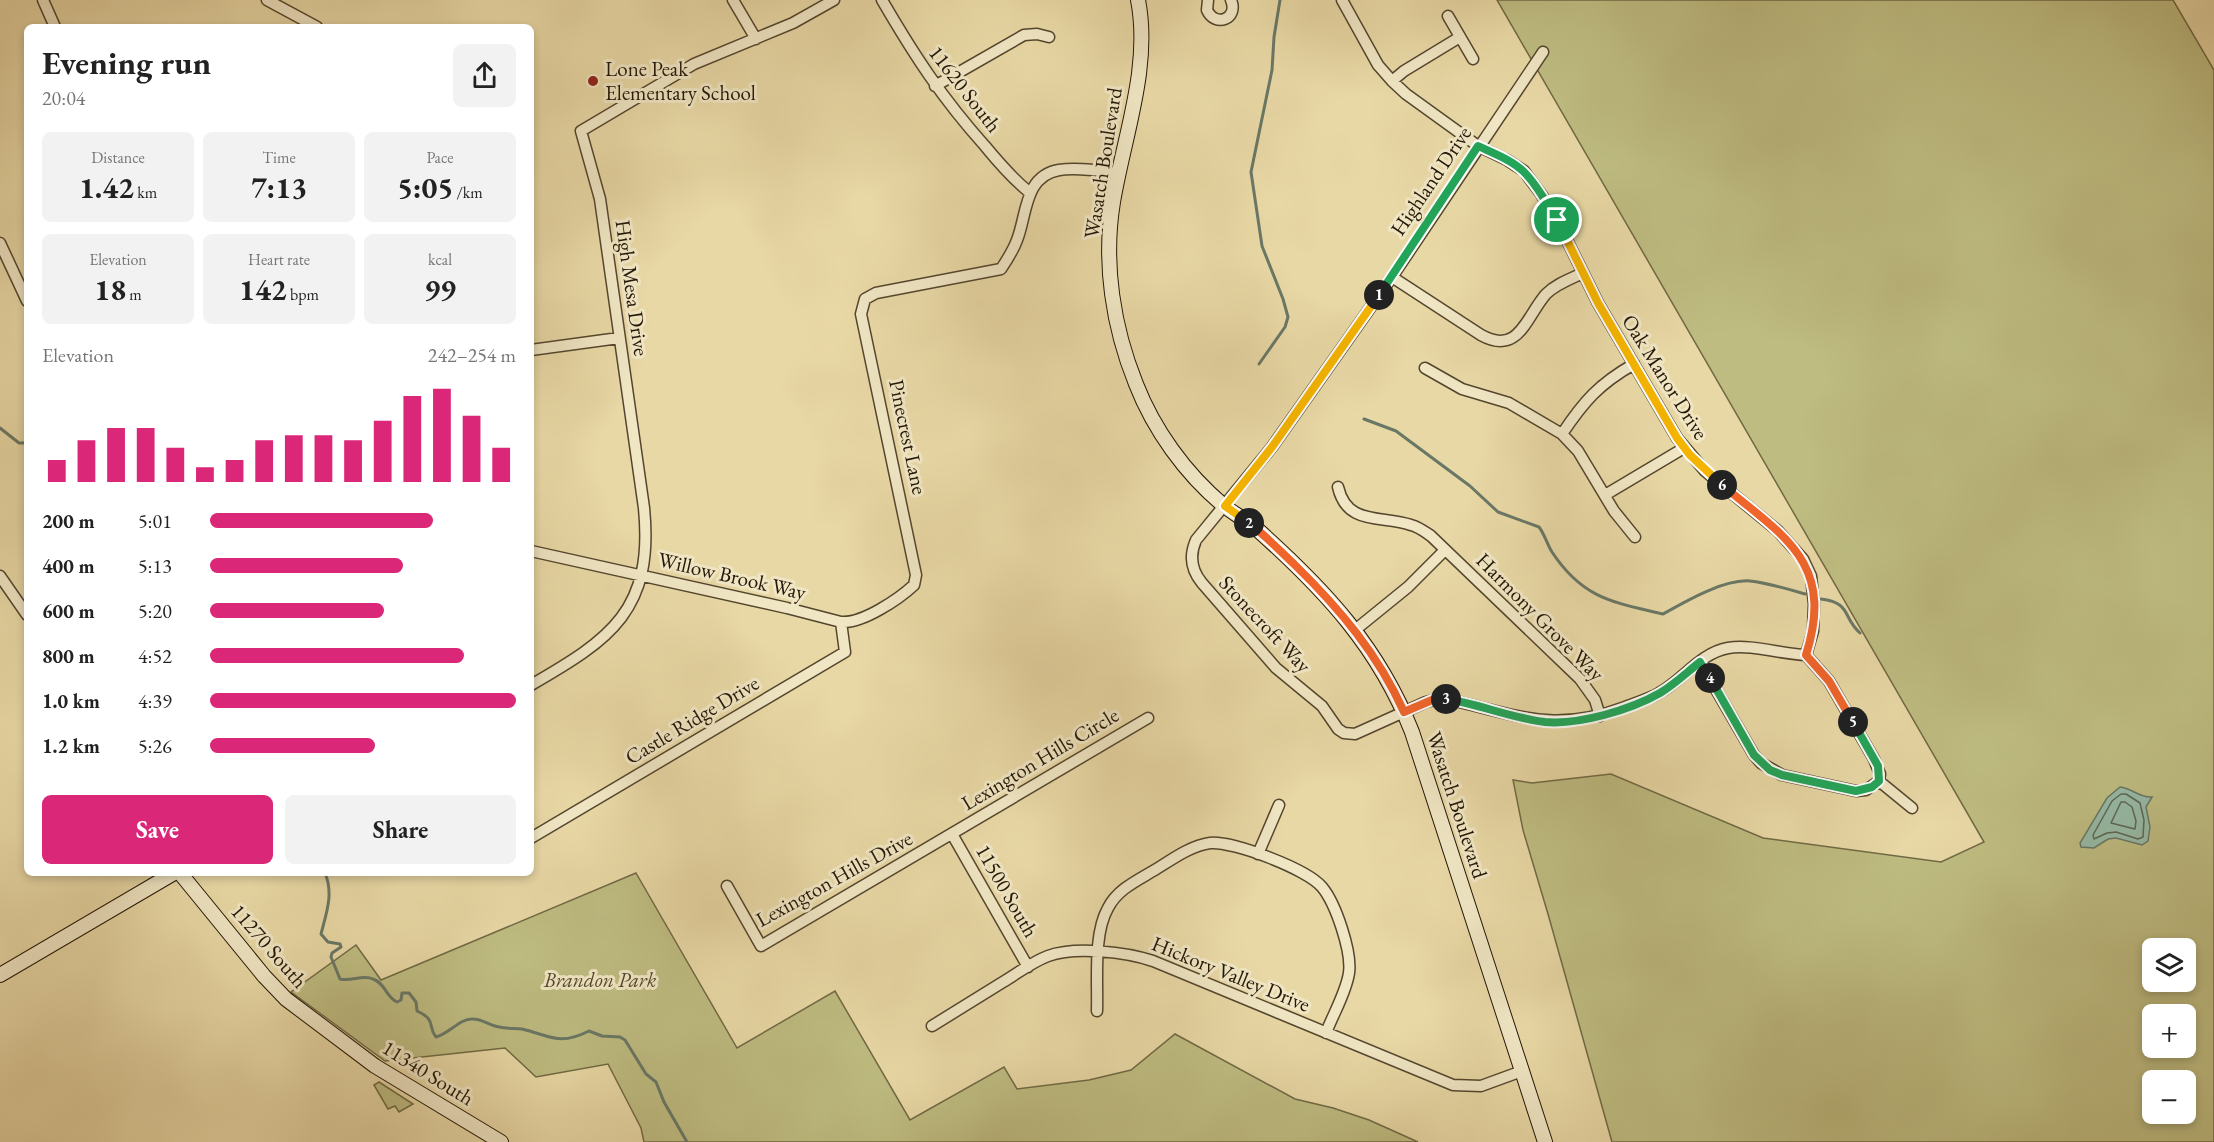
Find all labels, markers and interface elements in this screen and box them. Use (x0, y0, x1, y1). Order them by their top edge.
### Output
street label: 11620 South (923, 40, 1008, 138)
text: Evening run (42, 41, 211, 84)
button: share (453, 44, 516, 107)
place label: Lone Peak Elementary School (605, 55, 756, 106)
marker: Lone Peak Elementary School (586, 74, 600, 88)
text: 20:04 (42, 85, 85, 111)
street label: Wasatch Boulevard (1077, 85, 1128, 240)
street label: Highland Drive (1384, 121, 1477, 241)
text: Distance (91, 147, 145, 168)
text: Time (262, 147, 296, 168)
text: Pace (427, 147, 453, 168)
text: 1.42 (79, 168, 134, 207)
text: 7:13 (251, 168, 307, 207)
text: 5:05 (397, 168, 453, 207)
text: km (134, 182, 157, 203)
text: /km (453, 182, 483, 203)
pin (1531, 194, 1582, 245)
icon: arrive (1540, 203, 1573, 236)
street label: High Mesa Drive (610, 218, 655, 358)
text: Elevation (89, 249, 147, 270)
text: Heart rate (248, 249, 310, 270)
text: kcal (428, 249, 452, 270)
text: 18 (94, 270, 126, 309)
text: 142 (239, 270, 287, 309)
text: 99 (424, 270, 456, 309)
pin: 1 (1364, 280, 1394, 310)
text: m (126, 284, 142, 305)
text: bpm (287, 284, 319, 305)
text: 1 (1375, 284, 1383, 305)
street label: Oak Manor Drive (1616, 309, 1715, 444)
text: Elevation (42, 342, 114, 368)
text: 242–254 m (428, 342, 516, 368)
street label: Pinecrest Lane (883, 377, 934, 497)
pin: 6 (1707, 470, 1737, 500)
text: 6 (1718, 474, 1726, 495)
text: 200 m (42, 508, 95, 534)
text: 5:01 (138, 508, 172, 534)
pin: 2 (1234, 508, 1264, 538)
text: 2 (1245, 512, 1253, 533)
street label: Willow Brook Way (655, 545, 810, 606)
street label: Harmony Grove Way (1470, 547, 1611, 687)
text: 400 m (42, 553, 95, 579)
text: 5:13 (138, 553, 172, 579)
street label: Stonecroft Way (1213, 569, 1318, 679)
text: 600 m (42, 598, 95, 624)
text: 5:20 (138, 598, 172, 624)
text: 800 m (42, 643, 95, 669)
text: 4:52 (138, 643, 172, 669)
pin: 4 (1695, 663, 1725, 693)
text: 4 (1706, 667, 1714, 688)
street label: Castle Ridge Drive (620, 669, 764, 770)
pin: 3 (1431, 684, 1461, 714)
text: 1.0 km (42, 688, 100, 714)
text: 4:39 (138, 688, 172, 714)
text: 3 (1442, 688, 1450, 709)
street label: Lexington Hills Circle (956, 701, 1123, 816)
pin: 5 (1838, 707, 1868, 737)
text: 5 (1849, 711, 1857, 732)
street label: Wasatch Boulevard (1421, 728, 1494, 882)
text: 1.2 km (42, 733, 100, 759)
text: 5:26 (138, 733, 172, 759)
button: Save (42, 795, 273, 864)
button: Share (285, 795, 516, 864)
street label: Lexington Hills Drive (751, 824, 917, 933)
street label: 11500 South (970, 839, 1045, 942)
street label: 11270 South (225, 898, 314, 994)
street label: Hickory Valley Drive (1148, 929, 1314, 1018)
map controls (2142, 938, 2196, 1124)
button: layers (2142, 938, 2196, 992)
park label: Brandon Park (543, 966, 657, 993)
button: + (2142, 1004, 2196, 1058)
street label: 11340 South (377, 1034, 479, 1111)
button: − (2142, 1070, 2196, 1124)

